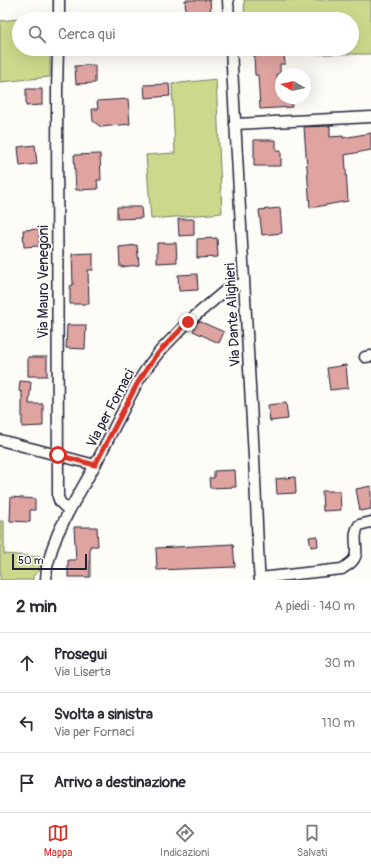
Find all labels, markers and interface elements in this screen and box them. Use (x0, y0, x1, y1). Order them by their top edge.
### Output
search box (12, 12, 359, 56)
icon: search (26, 23, 48, 45)
text: Cerca qui (58, 25, 115, 44)
north arrow (275, 68, 311, 104)
street label: Via Mauro Venegoni (35, 225, 52, 339)
street label: Via Dante Alighieri (221, 262, 244, 368)
route end (179, 313, 197, 331)
street label: Via per Fornaci (83, 366, 138, 450)
route start (49, 446, 67, 464)
scale bar (12, 552, 87, 571)
text: 50 m (18, 554, 44, 567)
text: 2 min (16, 596, 57, 617)
text: A piedi · 140 m (274, 598, 355, 614)
text: Prosegui (54, 645, 107, 664)
icon: ahead (16, 652, 38, 674)
text: 30 m (325, 655, 355, 671)
text: Via Liserta (54, 664, 111, 680)
text: Svolta a sinistra (54, 705, 153, 724)
icon: left (16, 712, 38, 734)
text: 110 m (322, 715, 355, 731)
text: Via per Fornaci (54, 724, 134, 740)
icon: arrive (16, 772, 38, 794)
text: Arrivo a destinazione (54, 773, 186, 792)
tab: Mappa (44, 822, 72, 859)
tab: Indicazioni (160, 822, 209, 859)
tab: Salvati (297, 822, 327, 859)

